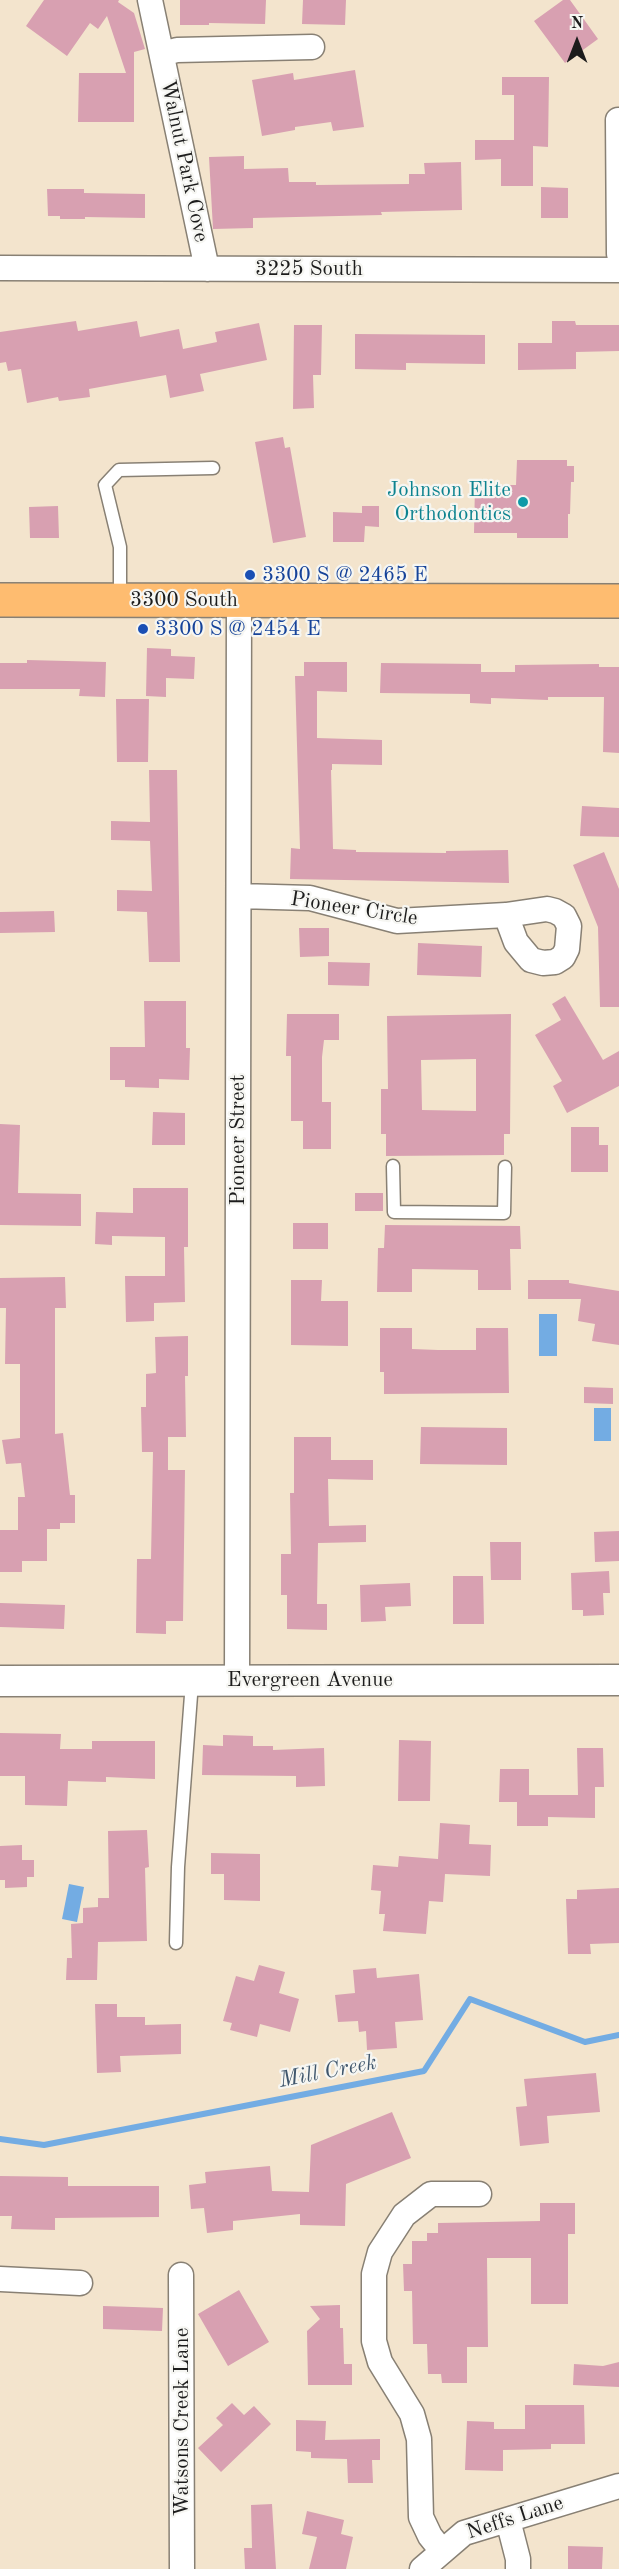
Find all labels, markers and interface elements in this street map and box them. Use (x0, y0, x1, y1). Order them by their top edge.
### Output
north arrow (547, 12, 607, 72)
text: N (571, 16, 583, 32)
street label: Walnut Park Cove (155, 78, 213, 244)
street label: 3225 South (255, 256, 363, 282)
place label: Johnson Elite Orthodontics (387, 477, 511, 527)
marker: Johnson Elite Orthodontics (516, 495, 530, 509)
place label: 3300 S @ 2465 E (262, 562, 428, 588)
marker: 3300 S @ 2465 E (243, 568, 257, 582)
street label: 3300 South (130, 587, 238, 613)
place label: 3300 S @ 2454 E (155, 616, 321, 642)
marker: 3300 S @ 2454 E (136, 622, 150, 636)
street label: Pioneer Circle (289, 887, 419, 931)
street label: Pioneer Street (225, 1074, 251, 1206)
street label: Evergreen Avenue (227, 1667, 393, 1693)
water label: Mill Creek (277, 2050, 379, 2094)
street label: Watsons Creek Lane (169, 2328, 195, 2516)
street label: Neffs Lane (463, 2491, 567, 2545)

